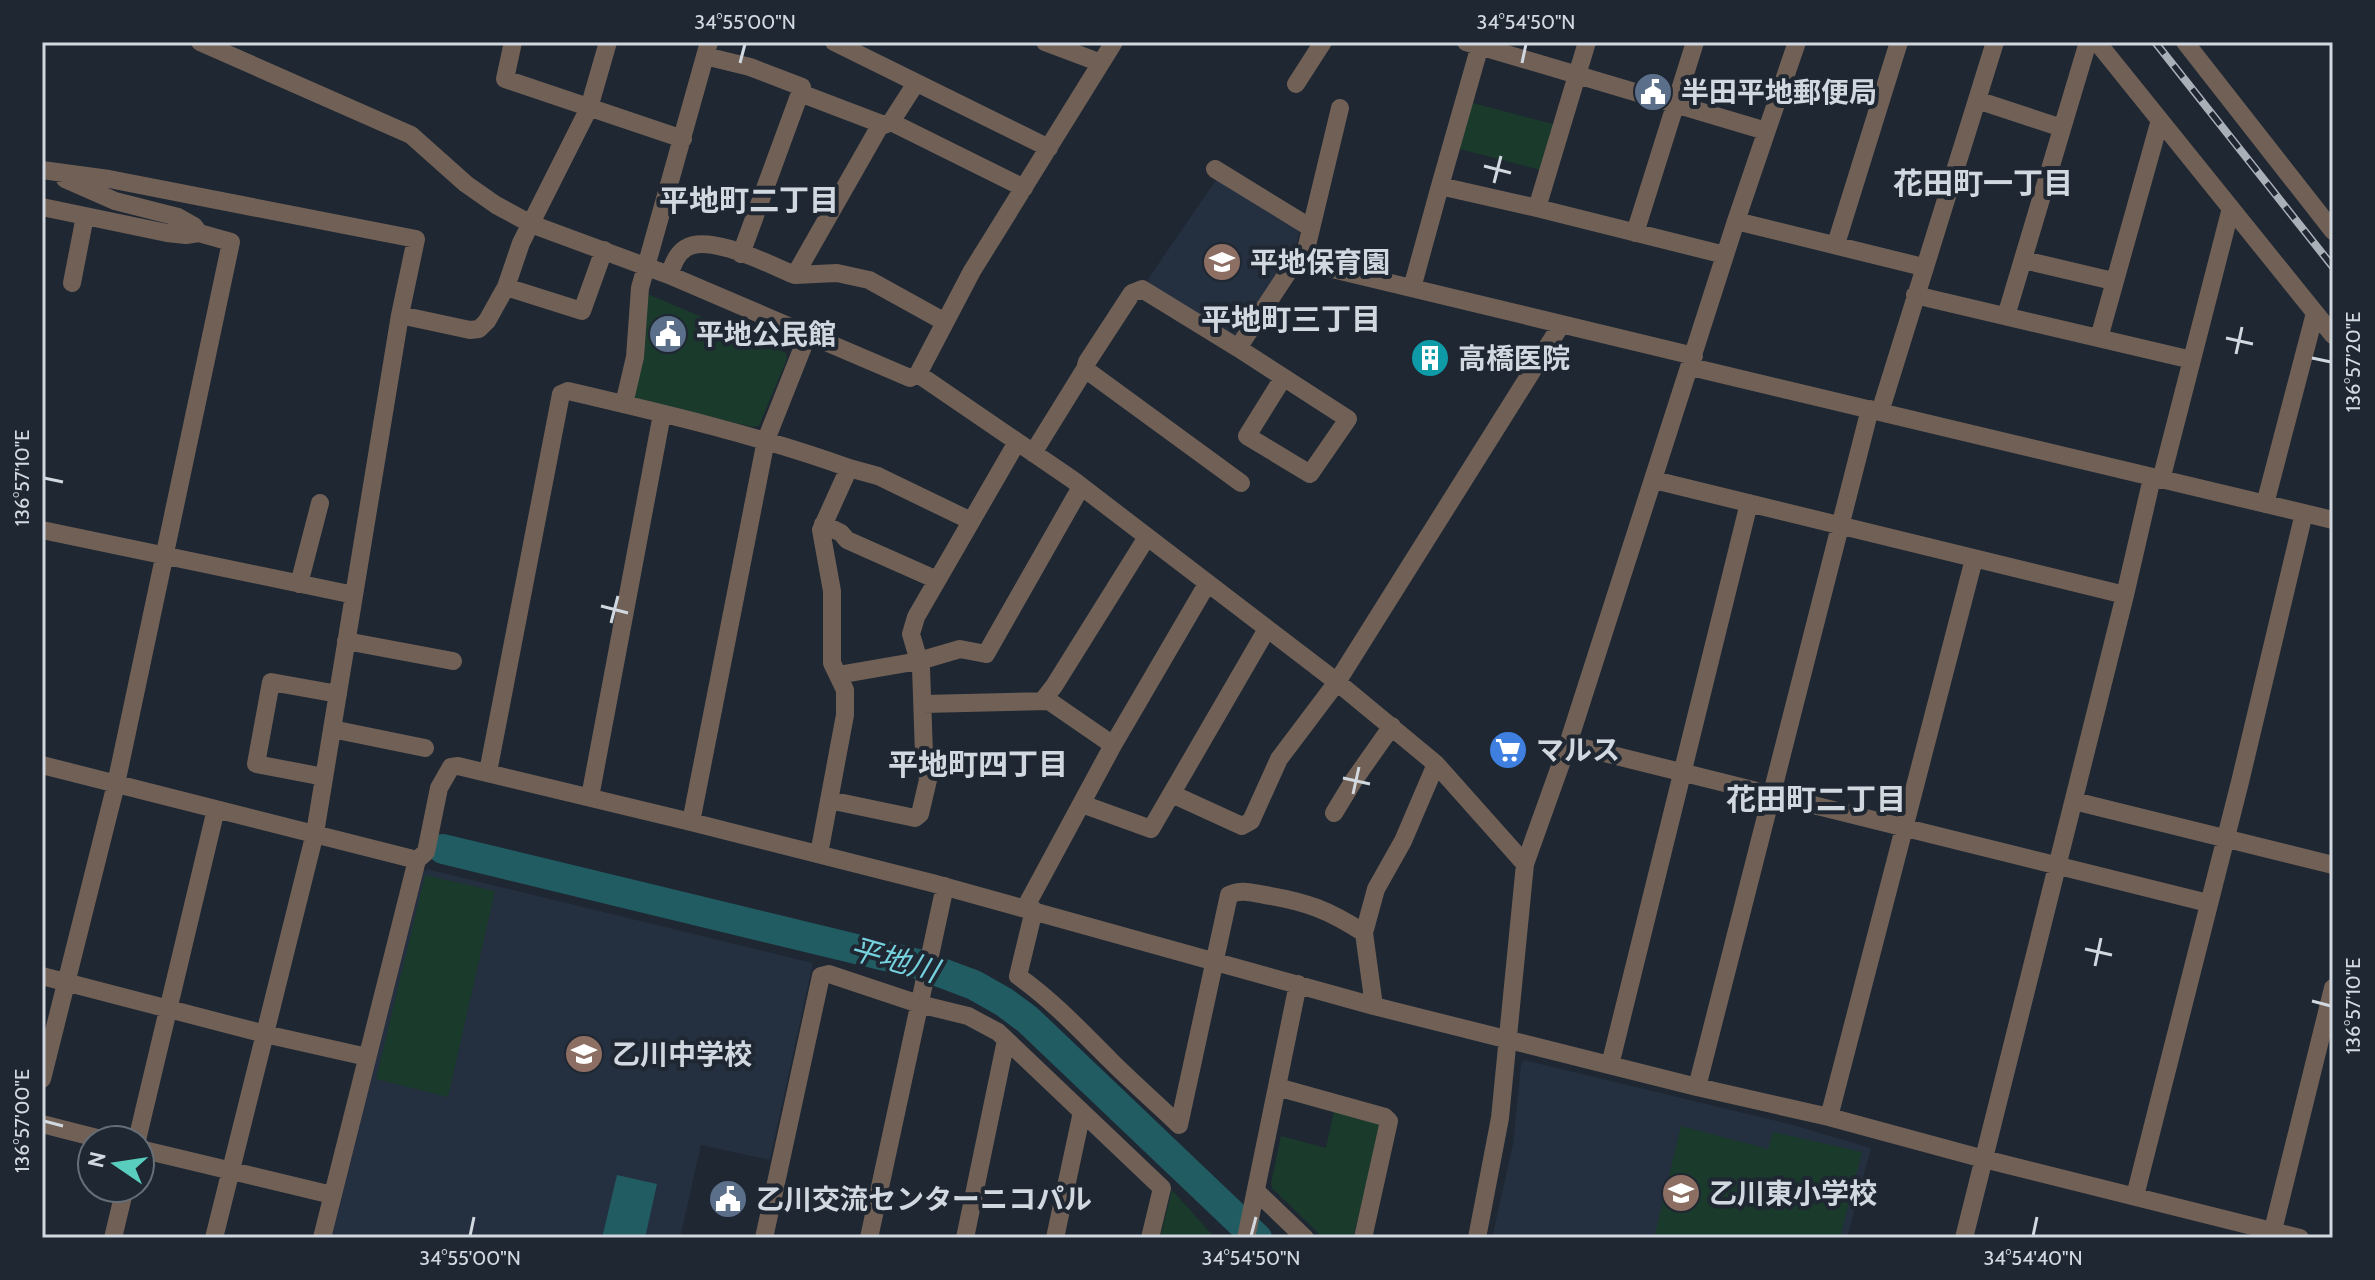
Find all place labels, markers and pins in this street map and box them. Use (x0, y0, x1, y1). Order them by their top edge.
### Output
public building icon: 半田平地郵便局 (1632, 71, 1674, 113)
place label: 半田平地郵便局 (1681, 75, 1877, 109)
school or university icon: 平地保育園 (1201, 241, 1243, 283)
place label: 平地保育園 (1250, 245, 1390, 279)
public building icon: 平地公民館 (647, 313, 689, 355)
place label: 平地公民館 (696, 317, 836, 351)
building icon: 高橋医院 (1409, 337, 1451, 379)
place label: 高橋医院 (1458, 341, 1570, 375)
supermarket icon: マルス (1487, 729, 1529, 771)
place label: マルス (1536, 733, 1620, 767)
school or university icon: 乙川中学校 (563, 1033, 605, 1075)
place label: 乙川中学校 (612, 1037, 752, 1071)
school or university icon: 乙川東小学校 (1660, 1172, 1702, 1214)
place label: 乙川東小学校 (1709, 1176, 1877, 1210)
public building icon: 乙川交流センターニコパル (707, 1178, 749, 1220)
place label: 乙川交流センターニコパル (756, 1182, 1092, 1216)

